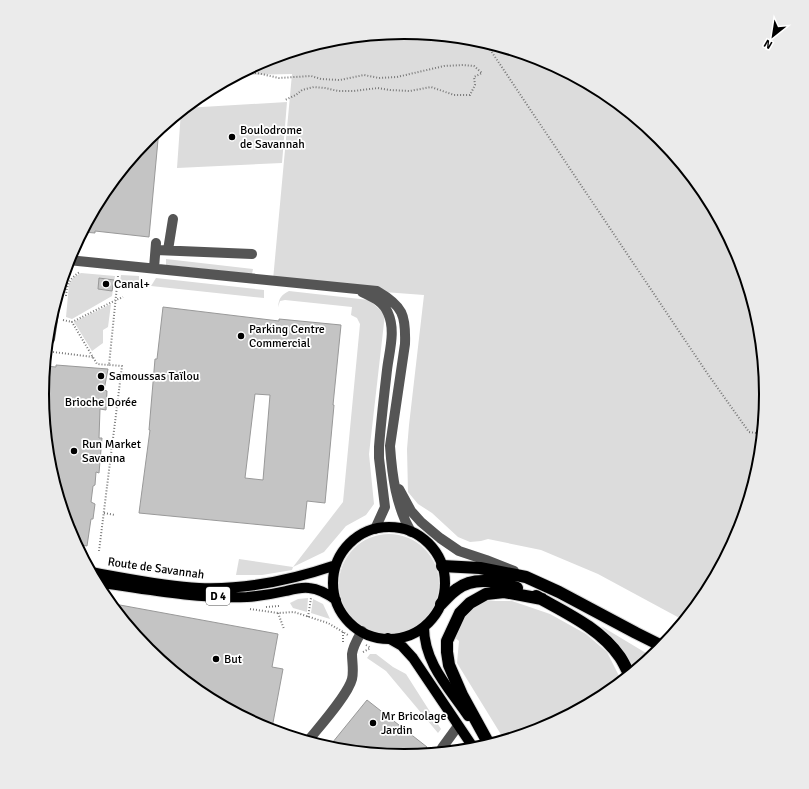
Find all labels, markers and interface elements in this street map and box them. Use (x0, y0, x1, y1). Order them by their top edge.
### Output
north arrow (753, 16, 793, 56)
text: N (762, 37, 775, 52)
place label: Boulodrome de Savannah (240, 123, 305, 152)
marker: Boulodrome de Savannah (227, 132, 237, 142)
place label: Canal+ (114, 277, 150, 292)
marker: Canal+ (101, 279, 111, 289)
place label: Parking Centre Commercial (249, 322, 325, 351)
marker: Parking Centre Commercial (236, 331, 246, 341)
place label: Samoussas Taïlou (109, 369, 199, 384)
marker: Samoussas Taïlou (96, 371, 106, 381)
marker: Brioche Dorée (96, 383, 106, 393)
place label: Brioche Dorée (65, 395, 137, 410)
place label: Run Market Savanna (82, 437, 141, 466)
marker: Run Market Savanna (69, 446, 79, 456)
street label: Route de Savannah (107, 554, 205, 583)
road number: D 4 (206, 587, 230, 605)
place label: But (224, 652, 242, 667)
marker: But (211, 654, 221, 664)
place label: Mr Bricolage Jardin (381, 709, 446, 738)
marker: Mr Bricolage Jardin (368, 718, 378, 728)

